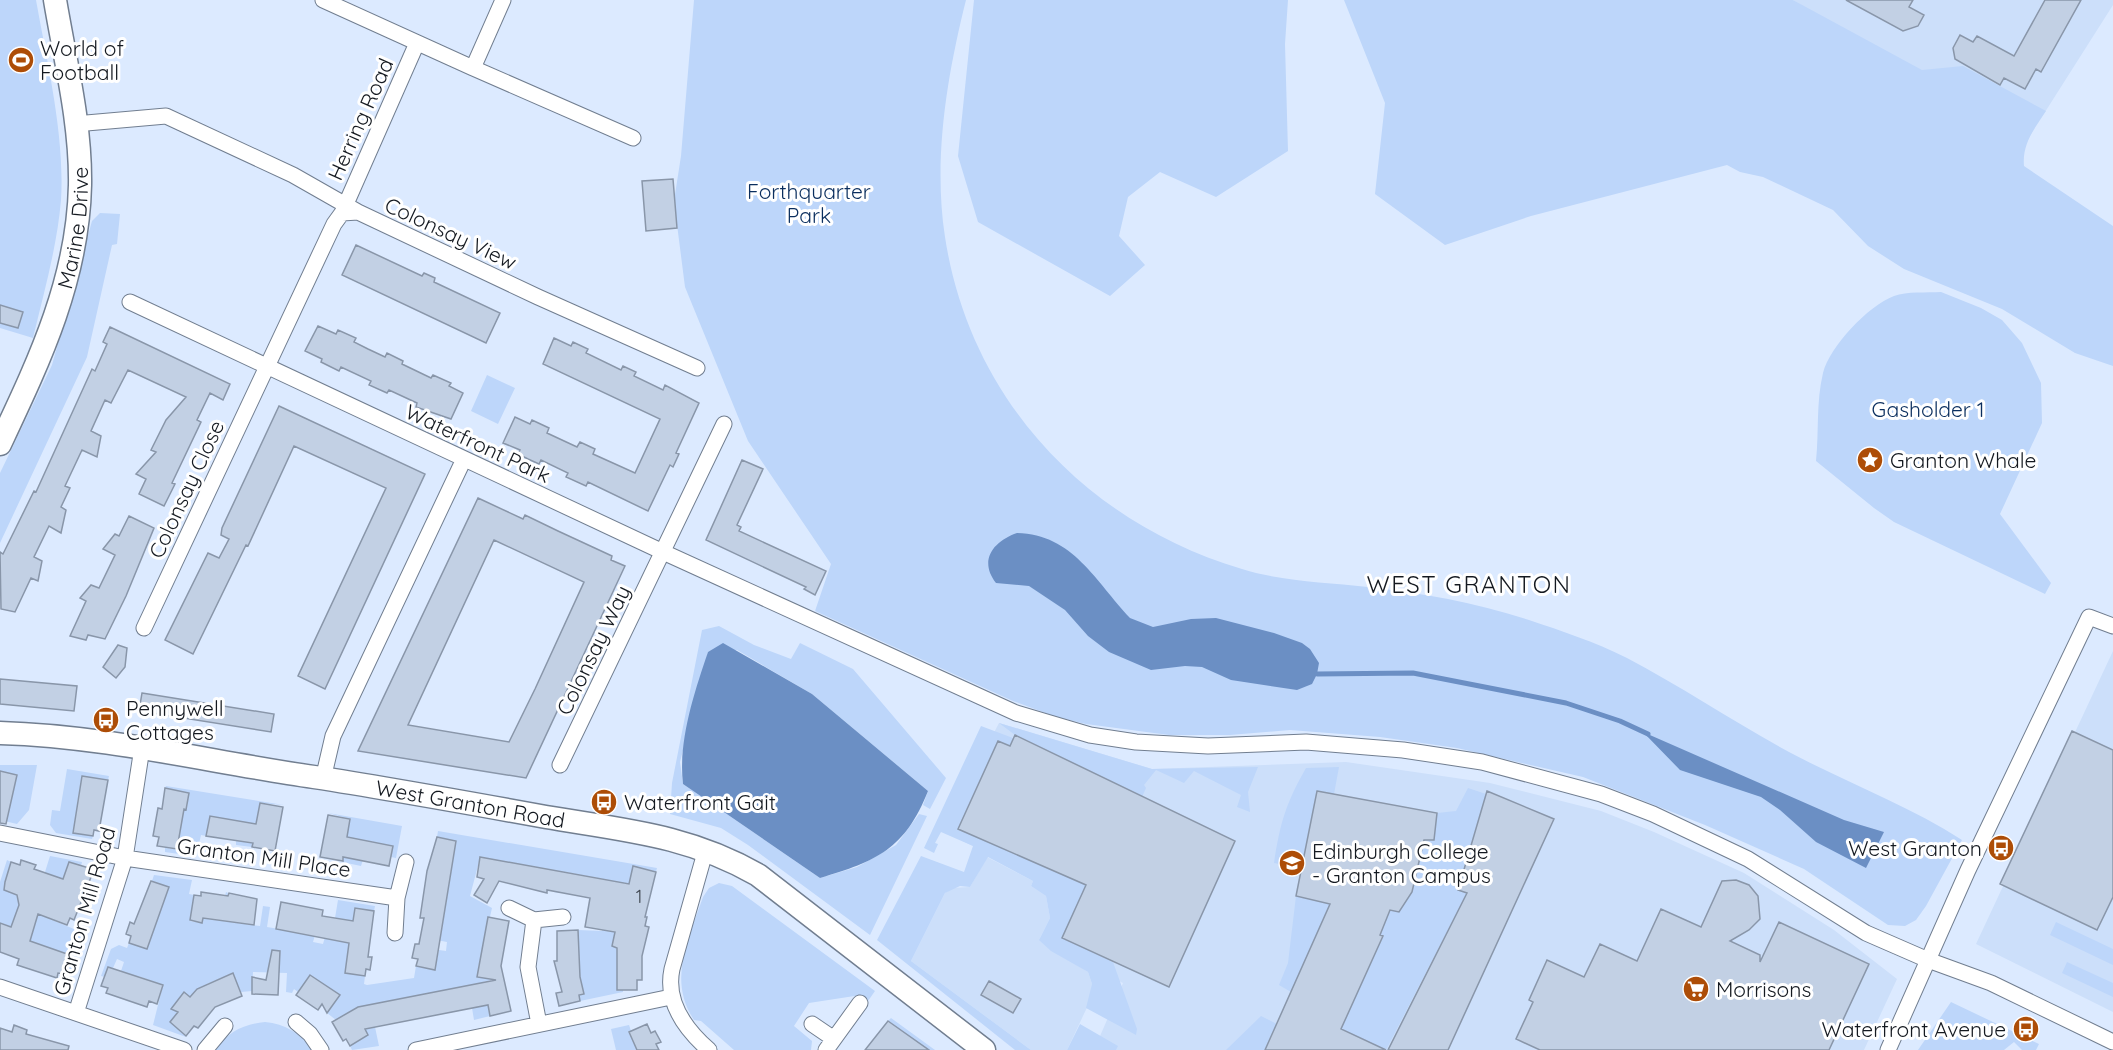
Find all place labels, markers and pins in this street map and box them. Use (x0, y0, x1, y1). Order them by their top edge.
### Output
place label: World of Football (40, 35, 125, 85)
sports icon: World of Football (6, 45, 36, 75)
place icon: Granton Whale (1855, 445, 1885, 475)
place label: Granton Whale (1890, 447, 2036, 473)
place label: Pennywell Cottages (126, 695, 224, 745)
bus stop icon: Pennywell Cottages (91, 705, 121, 735)
bus stop icon: Waterfront Gait (589, 787, 619, 817)
place label: Waterfront Gait (624, 789, 776, 815)
bus stop icon: West Granton (1986, 833, 2016, 863)
place label: West Granton (1848, 835, 1982, 861)
place label: Edinburgh College - Granton Campus (1312, 838, 1491, 888)
school or university icon: Edinburgh College - Granton Campus (1277, 848, 1307, 878)
supermarket icon: Morrisons (1681, 974, 1711, 1004)
place label: Morrisons (1716, 976, 1811, 1002)
bus stop icon: Waterfront Avenue (2011, 1014, 2041, 1044)
place label: Waterfront Avenue (1822, 1016, 2006, 1042)

